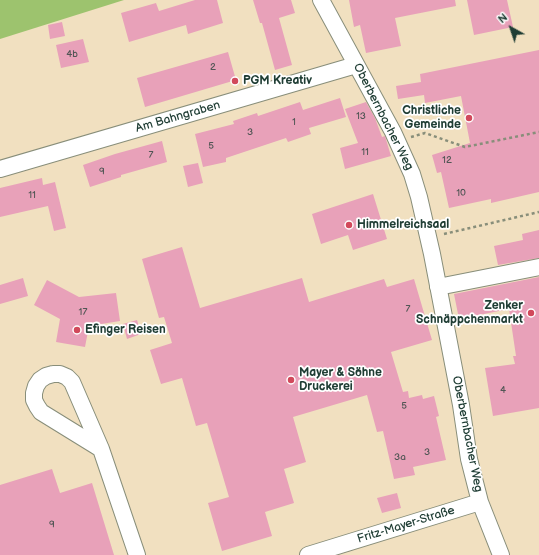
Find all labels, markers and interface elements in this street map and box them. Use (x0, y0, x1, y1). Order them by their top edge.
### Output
north arrow (491, 8, 531, 48)
text: N (496, 11, 510, 26)
house number: 4b (66, 48, 78, 60)
house number: 2 (210, 61, 216, 73)
street label: Oberbernbacher Weg (350, 61, 416, 173)
place label: PGM Kreativ (243, 74, 312, 88)
marker: PGM Kreativ (230, 76, 240, 86)
street label: Am Bahngraben (134, 98, 222, 136)
place label: Christliche Gemeinde (402, 104, 461, 132)
house number: 13 (356, 110, 366, 122)
marker: Christliche Gemeinde (464, 113, 474, 123)
house number: 1 (292, 116, 296, 128)
house number: 3 (247, 126, 253, 138)
house number: 5 (208, 140, 214, 152)
house number: 11 (361, 146, 369, 158)
house number: 7 (149, 149, 153, 161)
house number: 12 (442, 154, 452, 166)
house number: 9 (99, 165, 105, 177)
house number: 10 (456, 187, 466, 199)
house number: 11 (28, 189, 36, 201)
place label: Himmelreichsaal (357, 218, 449, 232)
marker: Himmelreichsaal (344, 220, 354, 230)
place label: Zenker Schnäppchenmarkt (416, 299, 523, 327)
house number: 7 (406, 303, 410, 315)
house number: 17 (79, 306, 87, 318)
marker: Zenker Schnäppchenmarkt (526, 308, 536, 318)
place label: Efinger Reisen (85, 323, 166, 337)
marker: Efinger Reisen (72, 325, 82, 335)
place label: Mayer & Söhne Druckerei (299, 366, 382, 394)
marker: Mayer & Söhne Druckerei (286, 375, 296, 385)
street label: Oberbernbacher Weg (449, 375, 485, 493)
house number: 4 (500, 384, 506, 396)
house number: 5 (401, 400, 407, 412)
house number: 3 (424, 446, 430, 458)
house number: 3a (394, 451, 406, 463)
street label: Fritz-Mayer-Straße (356, 503, 456, 547)
house number: 9 (49, 518, 55, 530)

